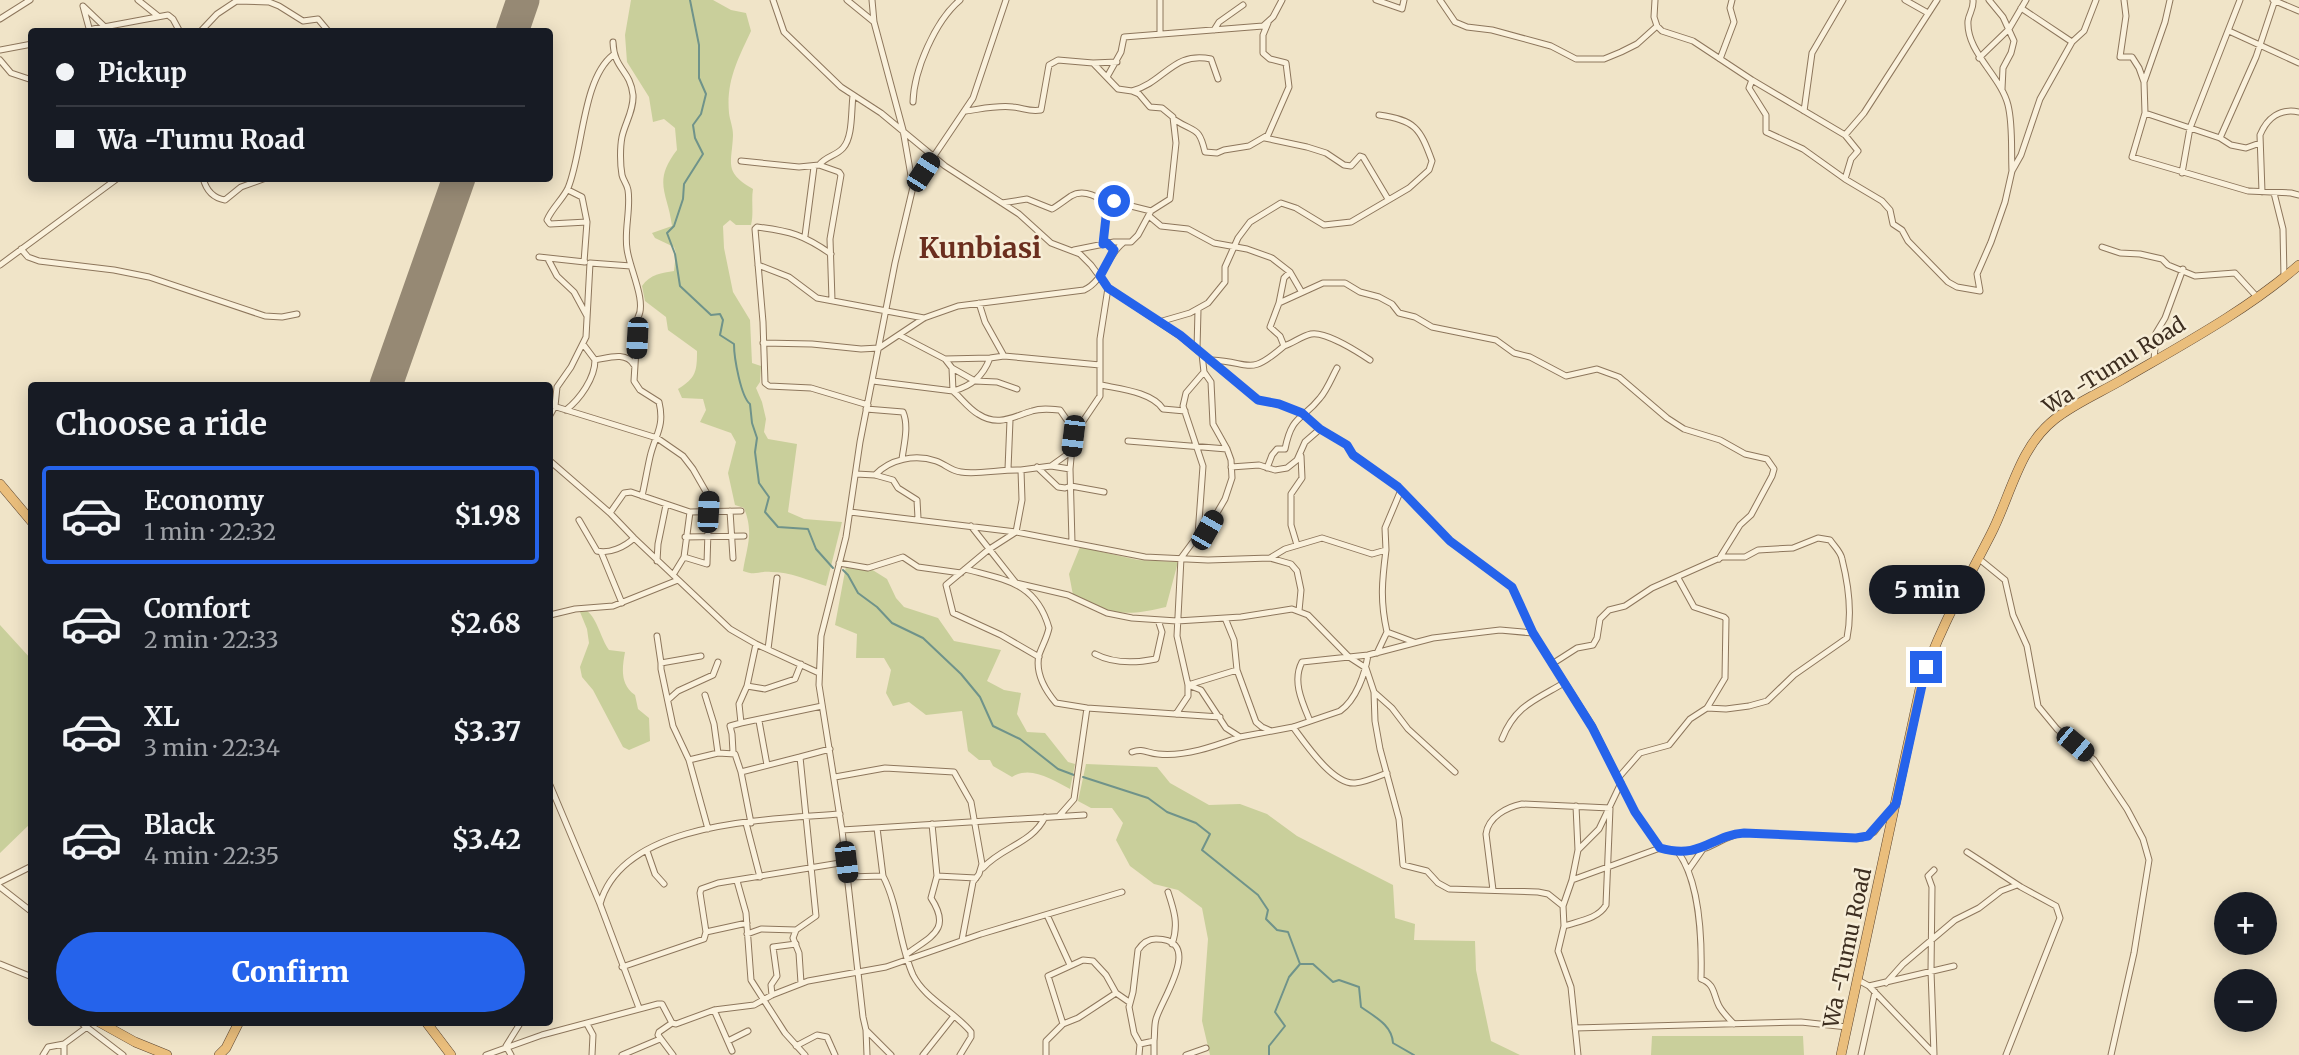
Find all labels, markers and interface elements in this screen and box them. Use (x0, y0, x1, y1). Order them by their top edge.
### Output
text: Pickup (98, 56, 187, 89)
text: Wa -Tumu Road (98, 123, 305, 156)
car (903, 149, 944, 195)
route start (1098, 185, 1130, 217)
district label: Kunbiasi (919, 230, 1041, 266)
street label: Wa -Tumu Road (2037, 310, 2191, 420)
car (626, 316, 649, 360)
text: Choose a ride (56, 404, 267, 444)
car (1061, 414, 1086, 458)
icon: car (60, 484, 123, 547)
text: Economy (144, 484, 264, 517)
car (697, 490, 720, 534)
text: $1.98 (454, 499, 521, 532)
car (1188, 507, 1227, 553)
text: 1 min · 22:32 (144, 517, 276, 546)
callout: 5 min (1868, 566, 1984, 614)
text: 5 min (1894, 575, 1960, 604)
icon: car (60, 592, 123, 655)
text: Comfort (144, 592, 250, 625)
text: $2.68 (449, 607, 521, 640)
text: 2 min · 22:33 (144, 625, 279, 654)
route end (1910, 651, 1942, 683)
icon: car (60, 700, 123, 763)
text: XL (144, 700, 180, 733)
text: $3.37 (453, 715, 521, 748)
car (2053, 722, 2098, 766)
text: 3 min · 22:34 (144, 733, 280, 762)
icon: car (60, 808, 123, 871)
text: Black (144, 808, 215, 841)
text: $3.42 (452, 823, 521, 856)
car (834, 840, 859, 884)
text: 4 min · 22:35 (144, 841, 279, 870)
street label: Wa -Tumu Road (1817, 865, 1877, 1032)
map controls (2214, 892, 2277, 1032)
button: + (2214, 892, 2277, 955)
button: Confirm (56, 932, 525, 1012)
button: − (2214, 969, 2277, 1032)

